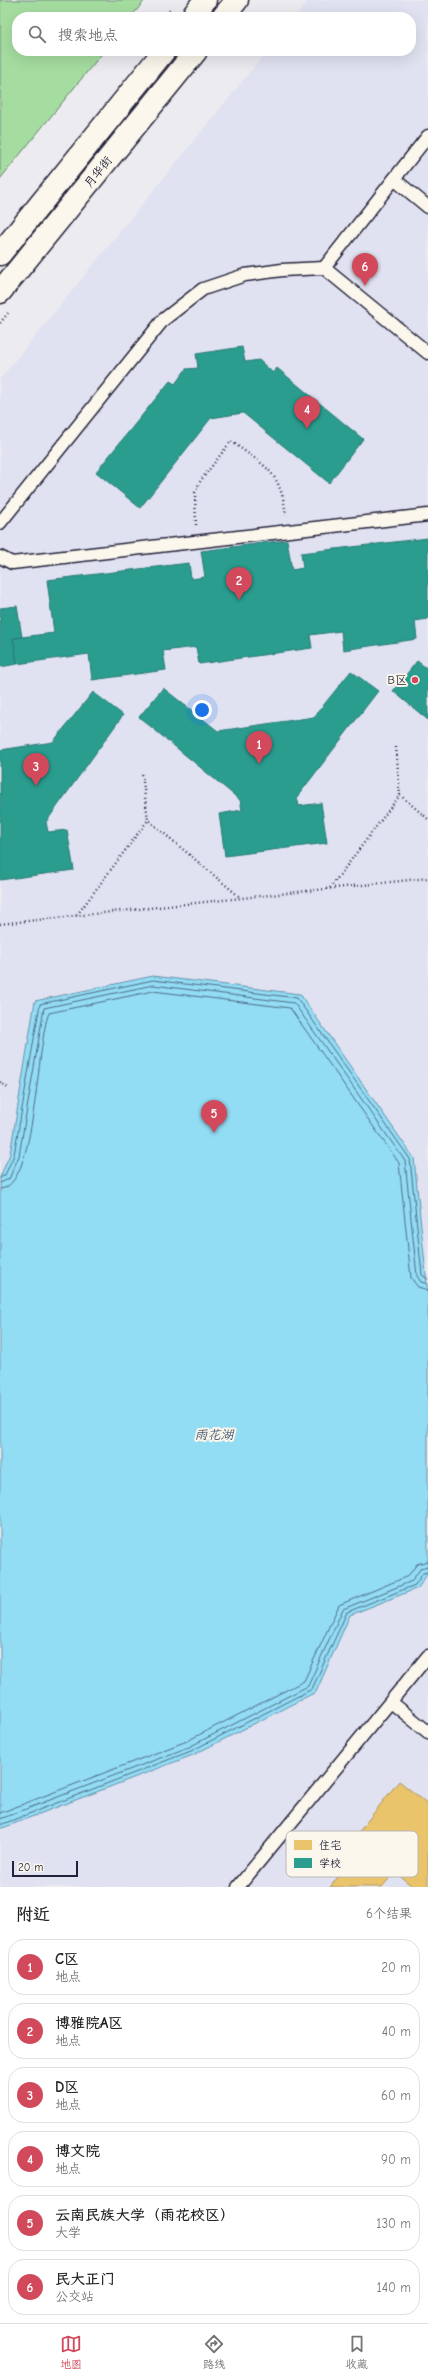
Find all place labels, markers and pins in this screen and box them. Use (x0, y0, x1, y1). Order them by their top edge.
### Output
pin: 6 (352, 253, 378, 286)
pin: 4 (294, 396, 320, 429)
pin: 2 (226, 567, 252, 600)
place label: B区 (388, 673, 407, 687)
marker: B区 (410, 675, 420, 685)
pin: 1 (246, 731, 272, 764)
pin: 3 (23, 753, 49, 786)
pin: 5 (201, 1100, 227, 1133)

